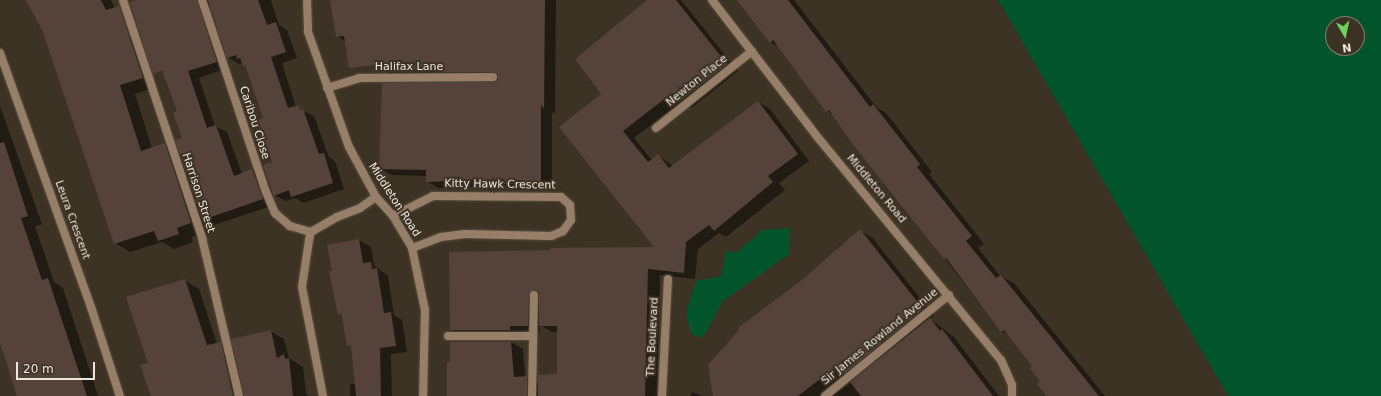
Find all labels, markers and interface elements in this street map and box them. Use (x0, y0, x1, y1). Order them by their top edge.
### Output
north arrow (1325, 16, 1365, 56)
text: N (1341, 40, 1352, 54)
street label: Newton Place (664, 52, 730, 110)
street label: Halifax Lane (375, 60, 443, 74)
street label: Caribou Close (236, 85, 272, 161)
street label: Harrison Street (179, 151, 217, 235)
street label: Middleton Road (843, 152, 909, 226)
street label: Middleton Road (365, 161, 423, 239)
street label: Kitty Hawk Crescent (444, 177, 556, 193)
street label: Leura Crescent (52, 179, 92, 261)
street label: Sir James Rowland Avenue (819, 286, 941, 388)
street label: The Boulevard (644, 297, 662, 377)
scale bar (18, 354, 97, 380)
text: 20 m (23, 362, 54, 376)

